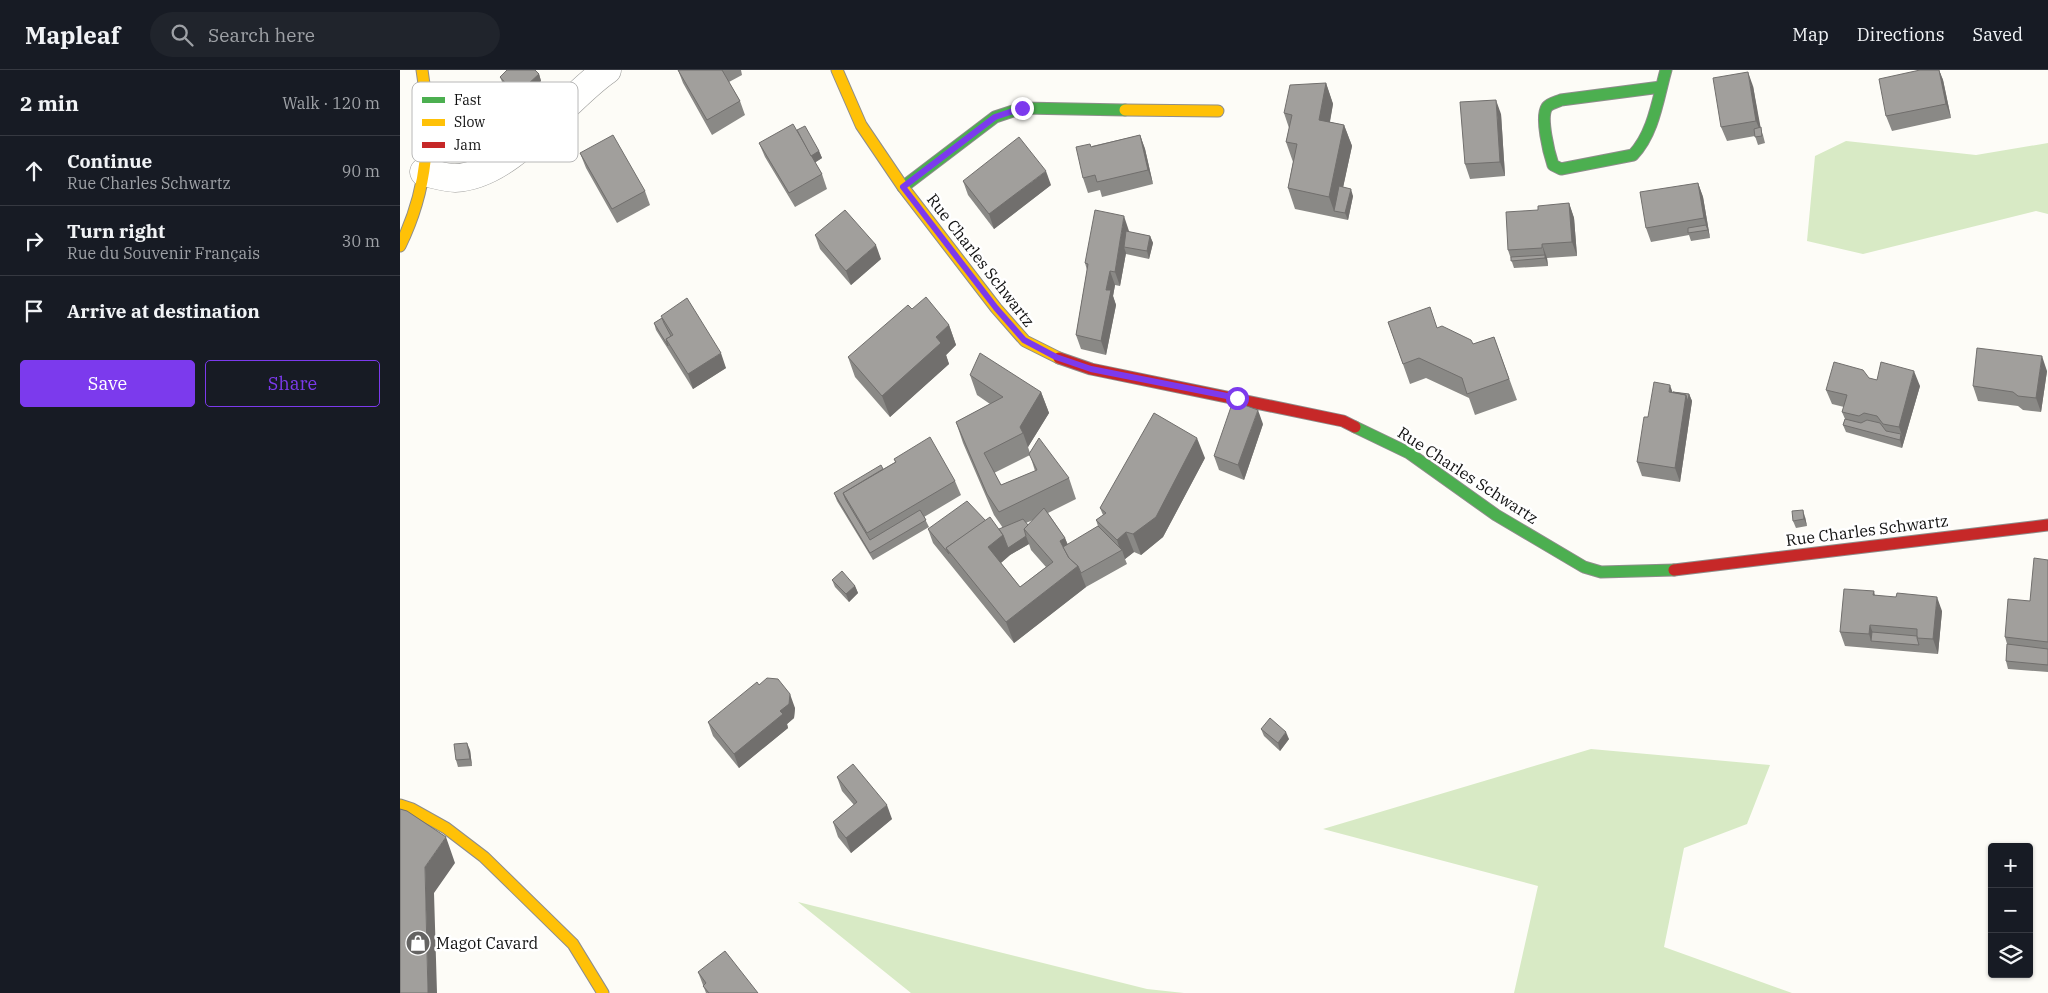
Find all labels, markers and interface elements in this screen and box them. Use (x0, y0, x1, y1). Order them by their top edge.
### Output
search box (150, 12, 500, 57)
text: Mapleaf (25, 19, 120, 51)
icon: search (168, 21, 196, 49)
text: Search here (208, 23, 315, 47)
text: Map (1792, 23, 1829, 46)
text: Directions (1857, 23, 1945, 46)
text: Saved (1973, 23, 2023, 46)
legend (412, 82, 578, 162)
text: 2 min (20, 89, 79, 117)
text: Fast (454, 91, 482, 109)
text: Walk · 120 m (282, 93, 380, 113)
route end (1011, 97, 1034, 120)
text: Slow (454, 113, 485, 131)
text: Jam (454, 136, 481, 154)
text: Continue (67, 149, 152, 173)
icon: ahead (20, 157, 48, 185)
text: 90 m (342, 161, 380, 181)
text: Rue Charles Schwartz (67, 173, 231, 193)
street label: Rue Charles Schwartz (923, 189, 1039, 331)
text: Turn right (67, 219, 165, 243)
icon: right (20, 227, 48, 255)
text: 30 m (342, 231, 380, 251)
text: Rue du Souvenir Français (67, 243, 260, 263)
icon: arrive (20, 297, 48, 325)
text: Arrive at destination (67, 299, 260, 323)
button: Save (20, 360, 195, 407)
button: Share (205, 360, 380, 407)
route start (1226, 387, 1249, 410)
street label: Rue Charles Schwartz (1394, 422, 1542, 528)
street label: Rue Charles Schwartz (1785, 510, 1949, 550)
map controls (1988, 843, 2033, 978)
button: + (1988, 843, 2033, 888)
button: − (1988, 888, 2033, 933)
shop icon: Magot Cavard (405, 930, 431, 956)
place label: Magot Cavard (436, 933, 539, 953)
button: layers (1988, 933, 2033, 978)

